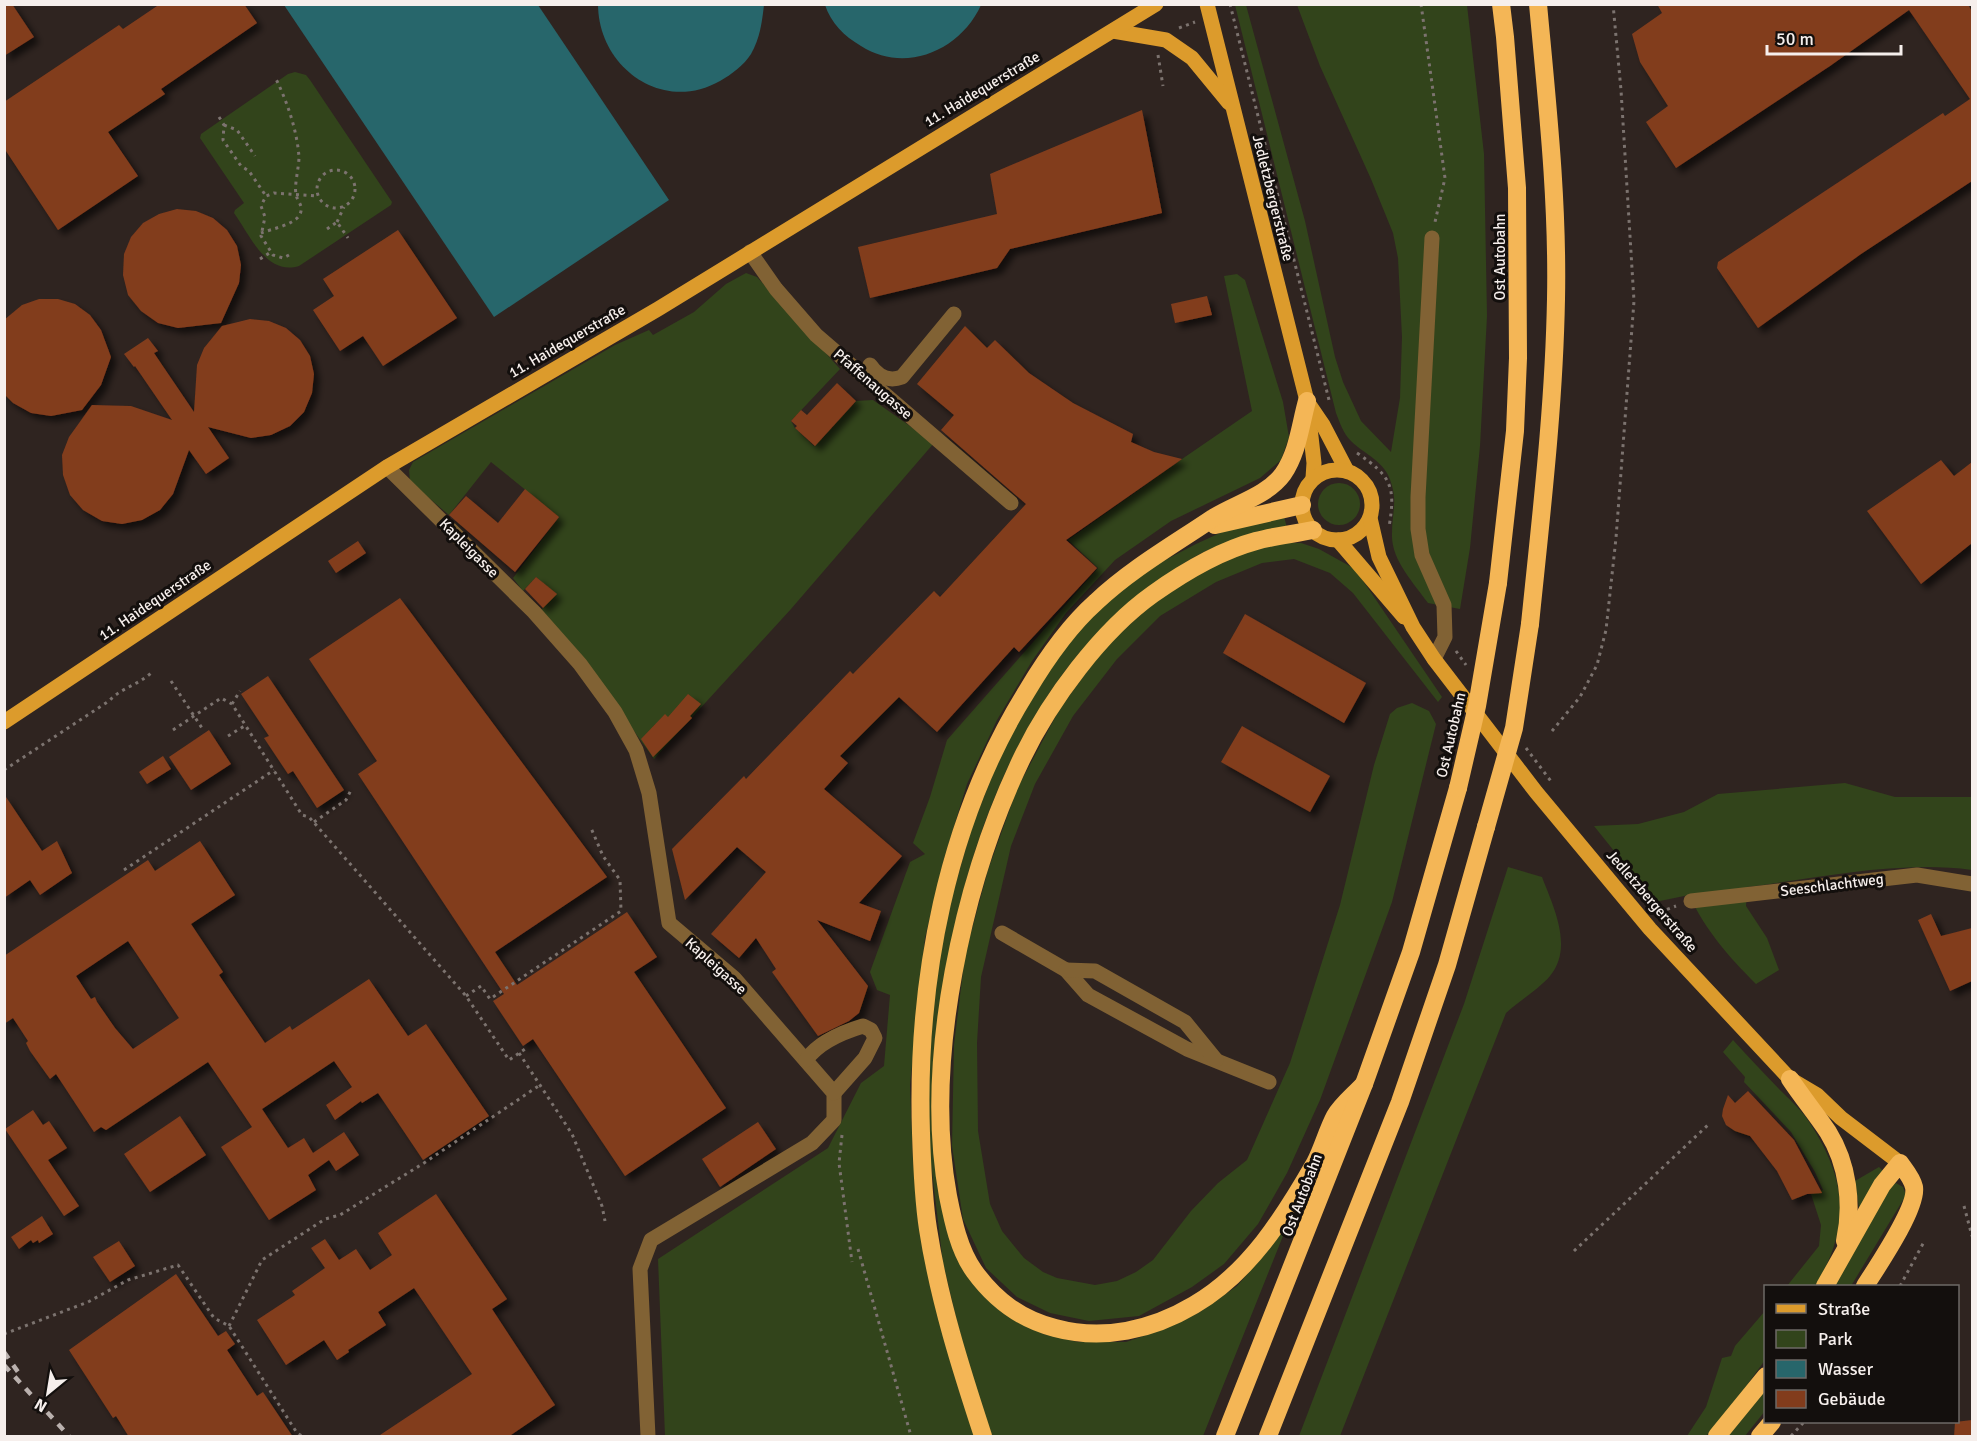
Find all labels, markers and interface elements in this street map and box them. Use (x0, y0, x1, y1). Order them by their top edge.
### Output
scale bar (1767, 18, 1900, 56)
text: 50 m (1776, 28, 1814, 50)
street label: 11. Haidequerstraße (921, 47, 1043, 131)
street label: Jedletzbergerstraße (1249, 133, 1297, 263)
street label: Ost Autobahn (1491, 214, 1509, 300)
street label: 11. Haidequerstraße (506, 300, 628, 382)
street label: Pfaffenaugasse (830, 345, 916, 423)
street label: Kapleigasse (436, 515, 502, 581)
street label: 11. Haidequerstraße (95, 556, 215, 644)
street label: Ost Autobahn (1432, 691, 1470, 779)
street label: Jedletzbergerstraße (1603, 846, 1701, 956)
street label: Seeschlachtweg (1779, 870, 1885, 900)
street label: Kapleigasse (682, 934, 750, 998)
street label: Ost Autobahn (1278, 1151, 1326, 1239)
legend (1764, 1285, 1959, 1423)
text: Straße (1818, 1298, 1870, 1320)
text: Park (1818, 1328, 1853, 1350)
text: Wasser (1818, 1358, 1874, 1380)
north arrow (18, 1363, 78, 1423)
text: Gebäude (1818, 1388, 1886, 1410)
text: N (31, 1394, 51, 1417)

